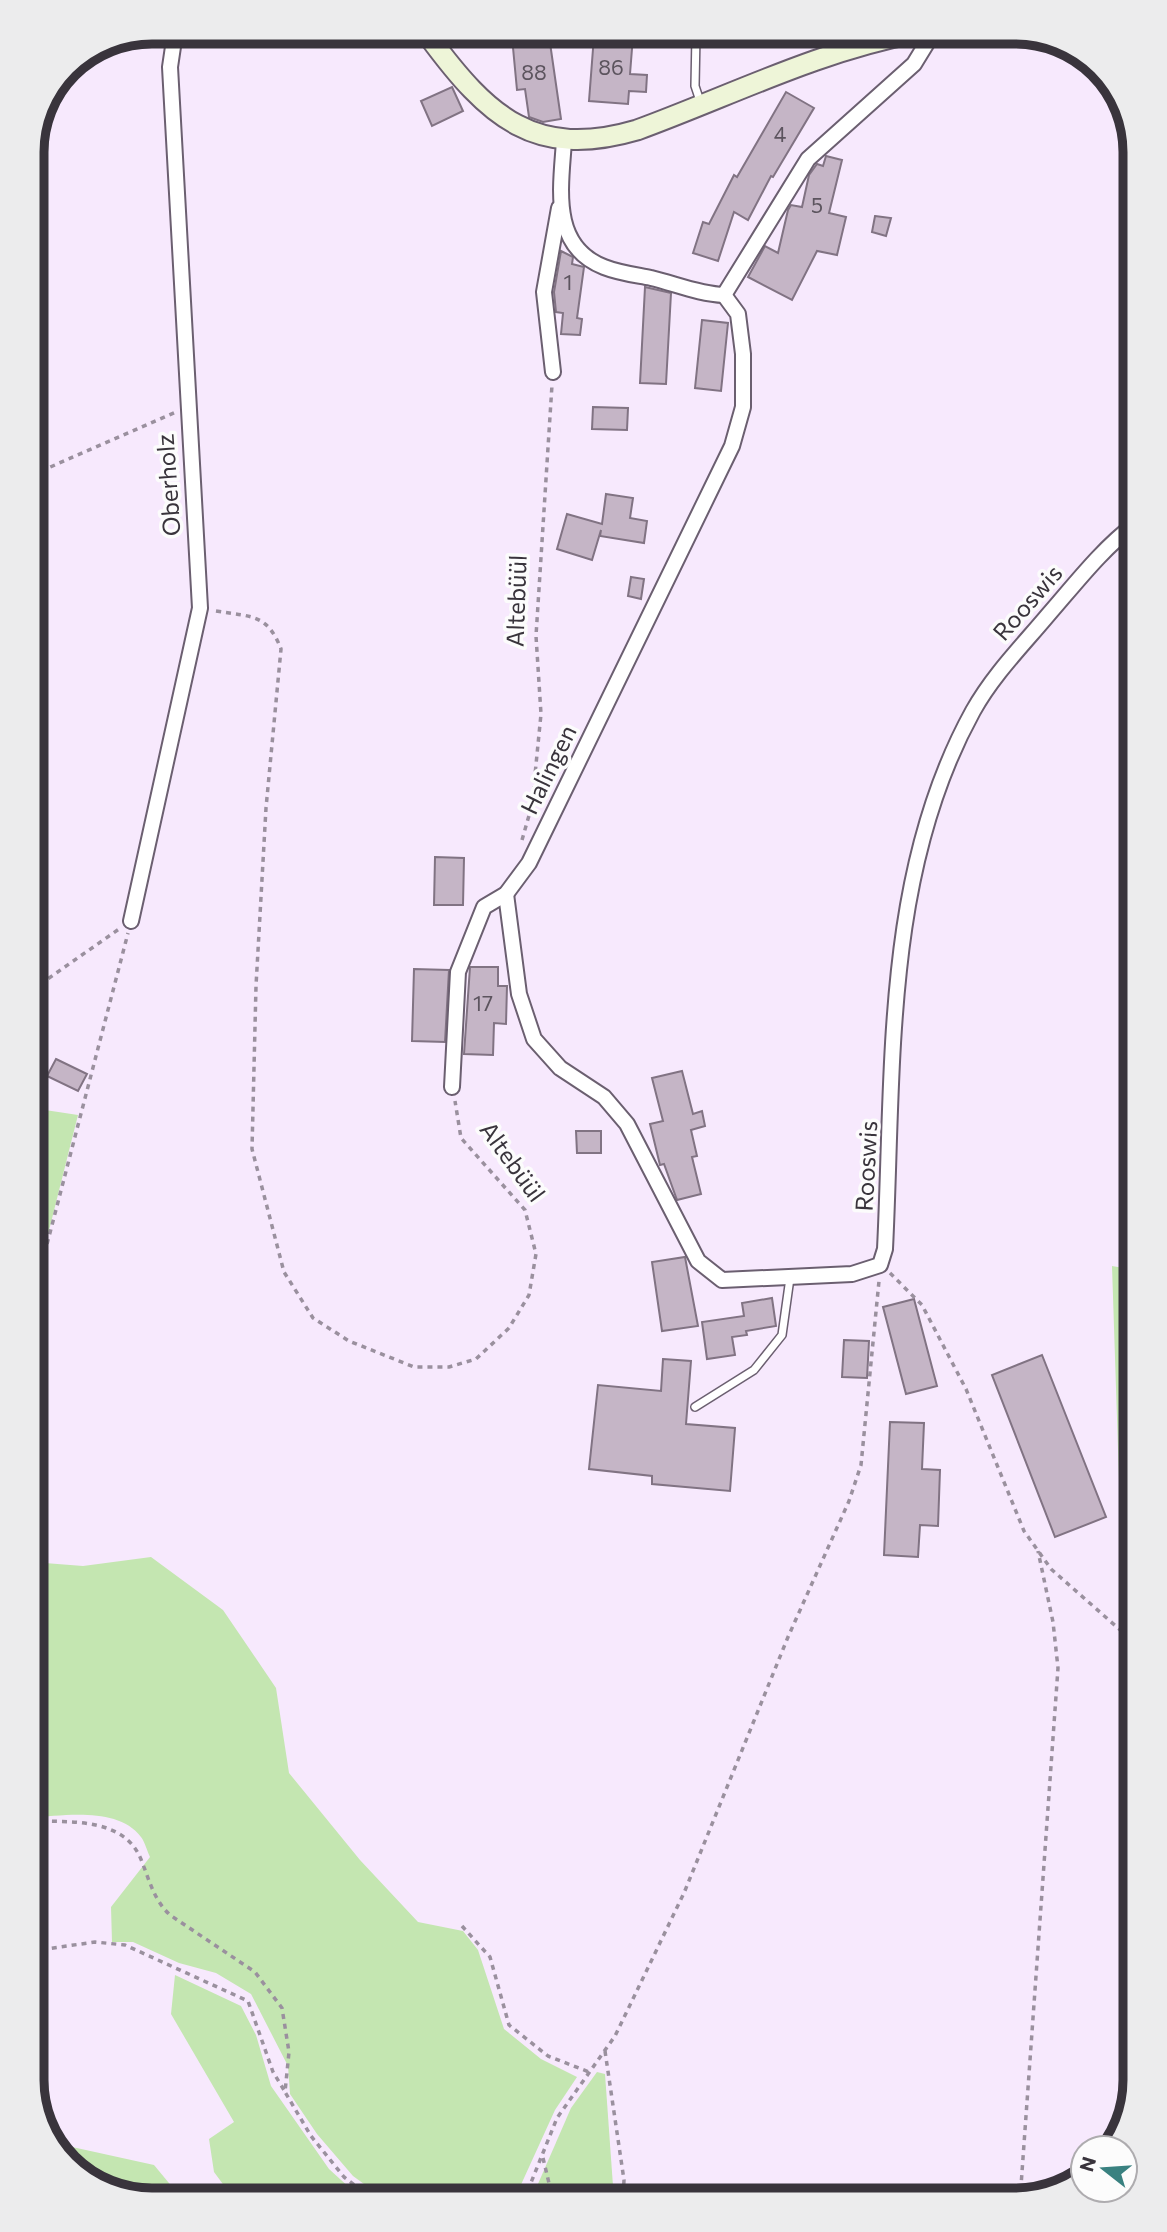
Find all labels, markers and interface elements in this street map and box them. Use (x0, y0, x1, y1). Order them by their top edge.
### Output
house number: 86 (598, 54, 624, 79)
house number: 88 (521, 59, 547, 84)
house number: 4 (774, 121, 787, 146)
house number: 5 (811, 192, 823, 217)
house number: 1 (564, 269, 572, 294)
street label: Oberholz (149, 433, 186, 537)
street label: Altebüül (499, 554, 532, 647)
street label: Rooswis (986, 558, 1068, 646)
street label: Halingen (514, 720, 582, 819)
house number: 17 (473, 990, 493, 1015)
street label: Altebüül (474, 1115, 552, 1207)
street label: Rooswis (849, 1120, 882, 1212)
north arrow (1069, 2134, 1139, 2204)
text: N (1074, 2154, 1100, 2174)

